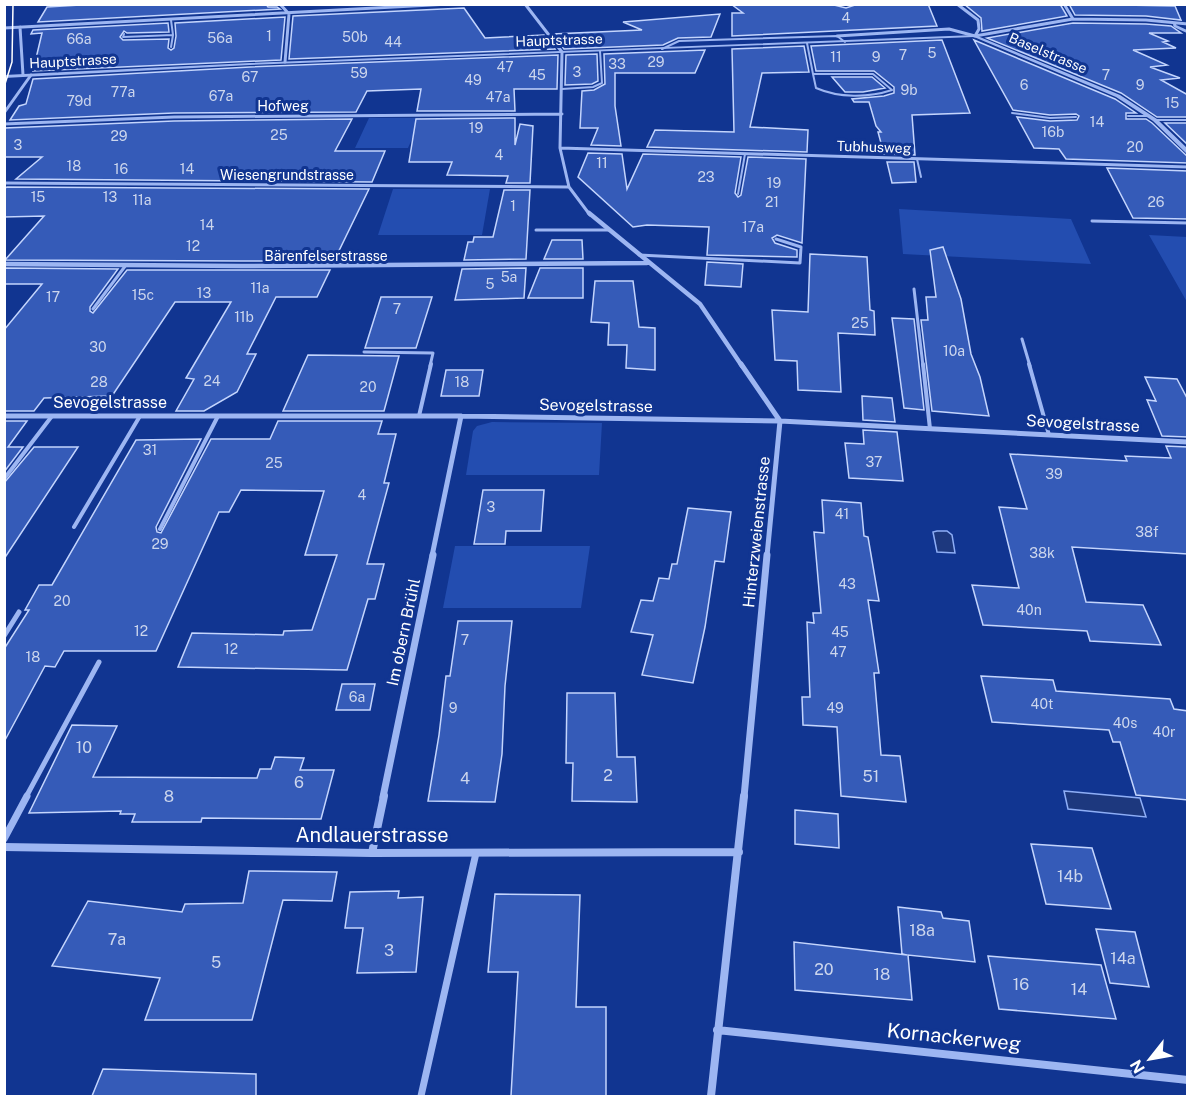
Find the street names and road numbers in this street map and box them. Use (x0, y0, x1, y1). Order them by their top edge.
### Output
street label: Baselstrasse (1006, 29, 1090, 77)
street label: Hauptstrasse (515, 30, 603, 50)
street label: Hauptstrasse (29, 51, 117, 71)
street label: Hofweg (257, 98, 309, 114)
street label: Tubhusweg (836, 138, 912, 156)
street label: Wiesengrundstrasse (220, 167, 354, 183)
street label: Bärenfelserstrasse (264, 248, 388, 264)
street label: Sevogelstrasse (53, 393, 167, 412)
street label: Sevogelstrasse (539, 395, 653, 416)
street label: Sevogelstrasse (1026, 411, 1140, 436)
street label: Hinterzweienstrasse (739, 456, 774, 609)
street label: Im obern Brühl (383, 576, 424, 688)
street label: Andlauerstrasse (295, 823, 449, 847)
street label: Kornackerweg (886, 1018, 1022, 1056)

